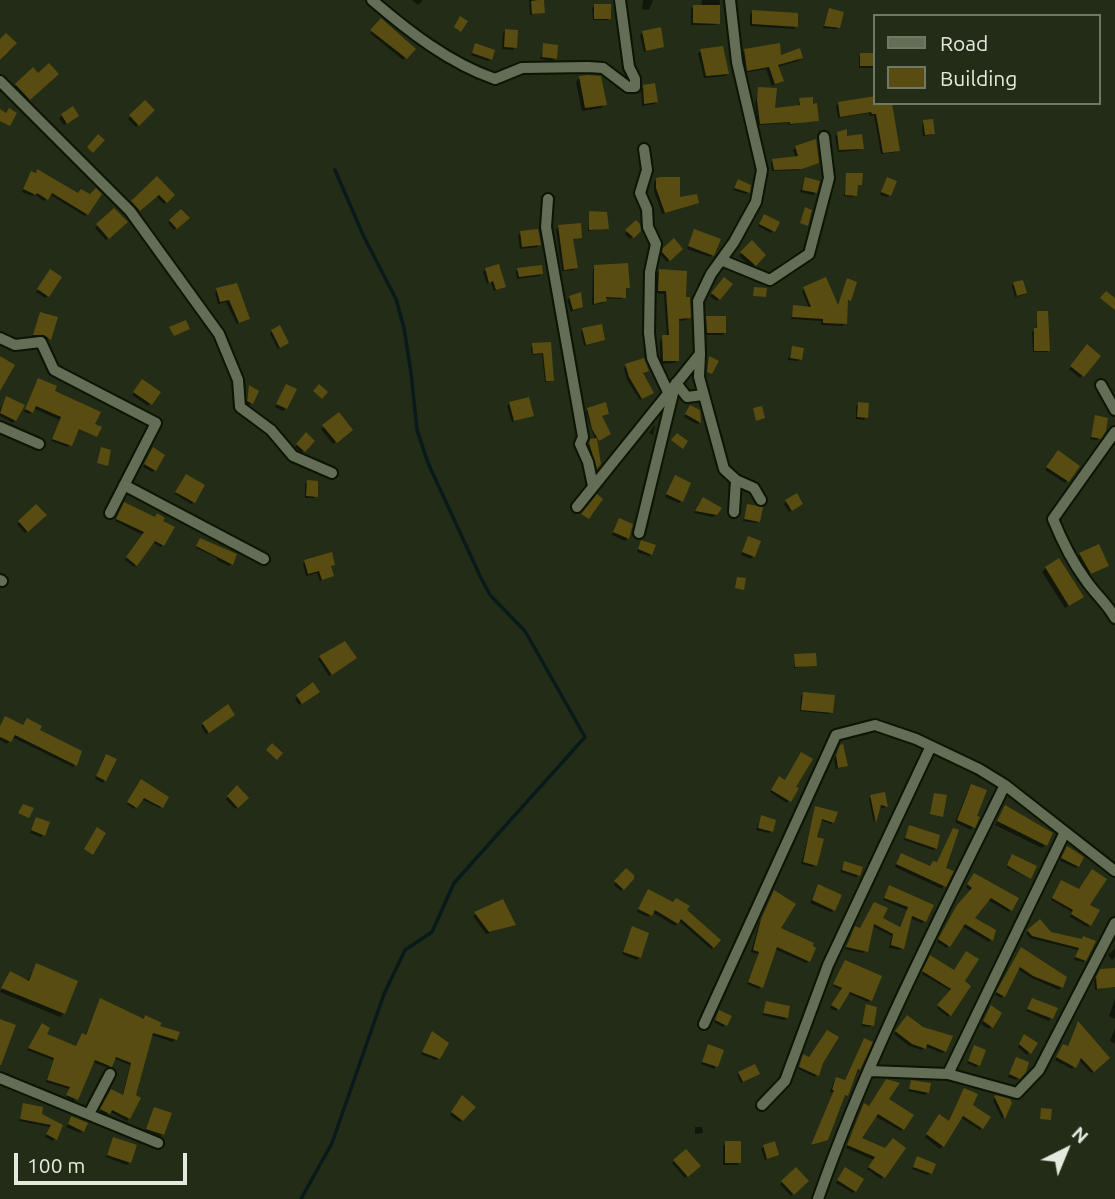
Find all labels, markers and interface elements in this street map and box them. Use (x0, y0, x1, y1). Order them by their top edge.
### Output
legend (874, 14, 1101, 105)
text: Road (940, 31, 988, 55)
text: Building (940, 66, 1017, 90)
north arrow (1031, 1115, 1101, 1185)
text: N (1068, 1122, 1093, 1148)
scale bar (18, 1140, 191, 1184)
text: 100 m (27, 1153, 85, 1177)

